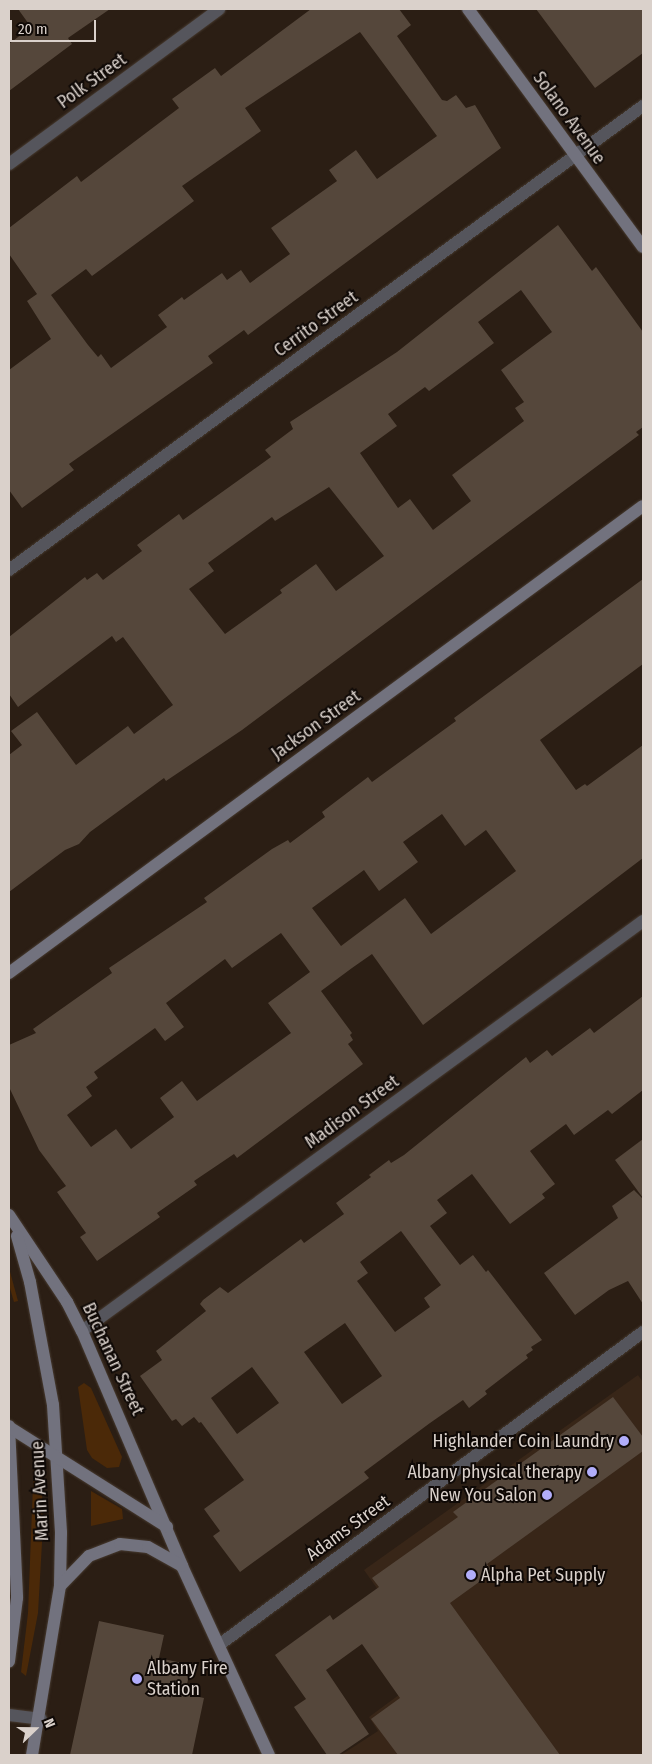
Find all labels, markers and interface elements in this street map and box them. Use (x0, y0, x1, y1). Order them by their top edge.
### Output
scale bar (12, 10, 99, 42)
text: 20 m (18, 20, 48, 38)
street label: Polk Street (53, 49, 131, 113)
street label: Solano Avenue (528, 67, 610, 169)
street label: Cerrito Street (270, 286, 362, 362)
street label: Jackson Street (267, 685, 365, 765)
street label: Madison Street (301, 1071, 403, 1153)
street label: Buchanan Street (78, 1299, 148, 1419)
place label: Highlander Coin Laundry (433, 1430, 614, 1452)
marker: Highlander Coin Laundry (618, 1435, 630, 1447)
street label: Marin Avenue (27, 1440, 53, 1542)
place label: Albany physical therapy (407, 1461, 582, 1483)
marker: Albany physical therapy (586, 1466, 598, 1478)
place label: New You Salon (429, 1484, 537, 1506)
marker: New You Salon (541, 1489, 553, 1501)
street label: Adams Street (302, 1490, 394, 1566)
place label: Alpha Pet Supply (481, 1564, 605, 1586)
marker: Alpha Pet Supply (465, 1569, 477, 1581)
place label: Albany Fire Station (147, 1658, 228, 1700)
marker: Albany Fire Station (131, 1673, 143, 1685)
north arrow (10, 1704, 60, 1754)
text: N (40, 1716, 59, 1730)

